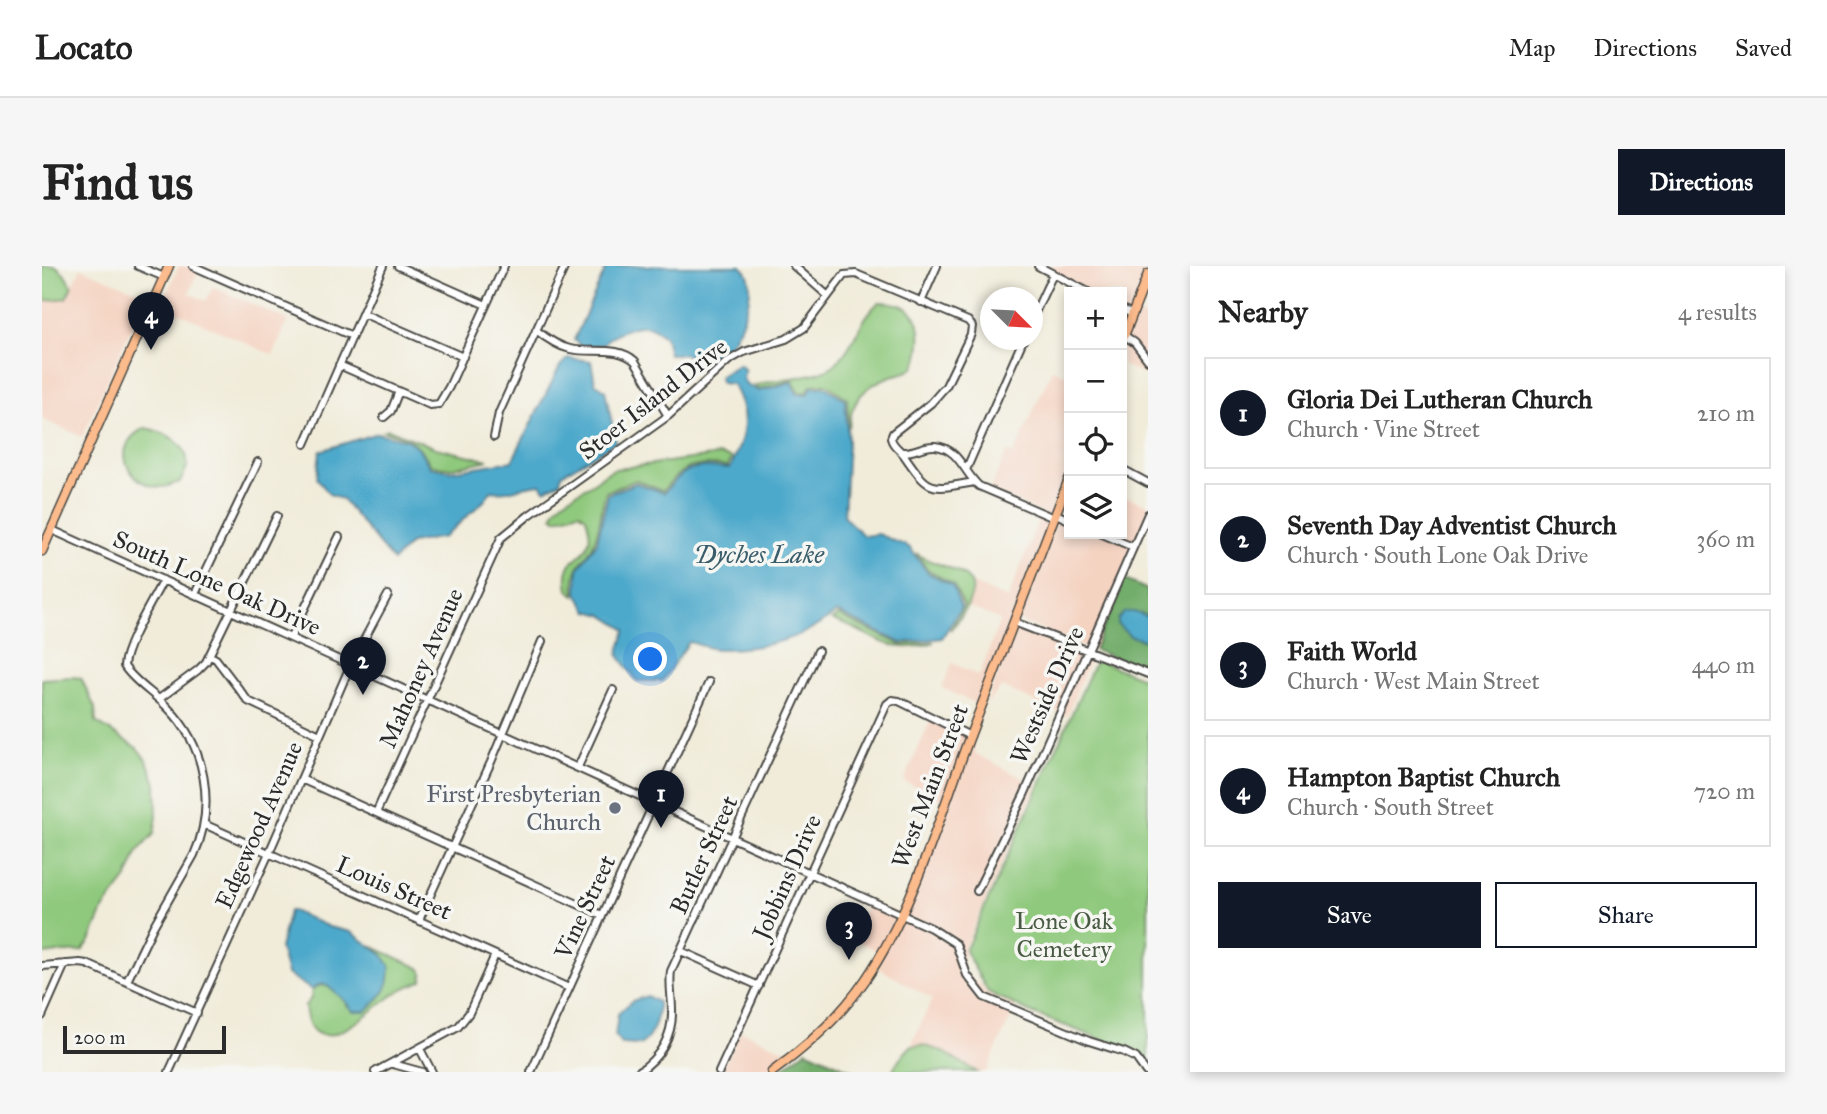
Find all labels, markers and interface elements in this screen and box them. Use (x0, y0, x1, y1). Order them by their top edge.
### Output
text: Locato (35, 28, 133, 68)
text: Map (1509, 33, 1556, 63)
text: Directions (1594, 33, 1697, 63)
text: Saved (1735, 33, 1792, 63)
button: Directions (1618, 149, 1785, 215)
text: Find us (42, 153, 193, 212)
north arrow (980, 287, 1043, 350)
map controls (1064, 287, 1127, 539)
button: + (1064, 287, 1127, 350)
pin: 4 (128, 292, 174, 350)
text: Nearby (1218, 294, 1308, 330)
text: 4 results (1678, 298, 1757, 326)
street label: Stoer Island Drive (573, 332, 733, 466)
button: − (1064, 350, 1127, 413)
text: Gloria Dei Lutheran Church (1287, 383, 1593, 415)
text: 1 (1238, 399, 1248, 427)
text: 210 m (1697, 399, 1755, 427)
button: locate (1064, 413, 1127, 476)
text: Church · Vine Street (1287, 415, 1480, 443)
button: layers (1064, 476, 1127, 539)
text: Seventh Day Adventist Church (1287, 509, 1617, 541)
street label: South Lone Oak Drive (108, 524, 326, 642)
text: 2 (1237, 525, 1249, 553)
text: 360 m (1696, 525, 1755, 553)
water label: Dyches Lake (694, 538, 825, 570)
text: Church · South Lone Oak Drive (1287, 541, 1588, 569)
street label: Mahoney Avenue (372, 583, 470, 753)
street label: Westside Drive (1003, 622, 1091, 768)
text: Faith World (1287, 635, 1417, 667)
pin: 2 (340, 637, 386, 695)
your location (633, 642, 667, 676)
text: 3 (1238, 651, 1248, 679)
text: 440 m (1692, 651, 1755, 679)
text: Church · West Main Street (1287, 667, 1540, 695)
street label: West Main Street (885, 699, 975, 872)
street label: Edgewood Avenue (209, 737, 309, 913)
text: Hampton Baptist Church (1287, 761, 1560, 793)
pin: 1 (638, 770, 684, 828)
text: 4 (1237, 777, 1249, 805)
text: 720 m (1694, 777, 1755, 805)
place label: First Presbyterian Church (426, 779, 601, 837)
street label: Butler Street (663, 791, 745, 919)
text: Church · South Street (1287, 793, 1494, 821)
marker: First Presbyterian Church (607, 800, 623, 816)
street label: Jobbins Drive (745, 810, 828, 947)
street label: Louis Street (332, 849, 457, 927)
street label: Vine Street (548, 850, 622, 965)
button: Save (1218, 882, 1481, 948)
button: Share (1495, 882, 1757, 948)
pin: 3 (826, 902, 872, 960)
park label: Lone Oak Cemetery (1015, 906, 1114, 964)
scale bar (63, 1023, 226, 1055)
text: 200 m (74, 1026, 126, 1049)

